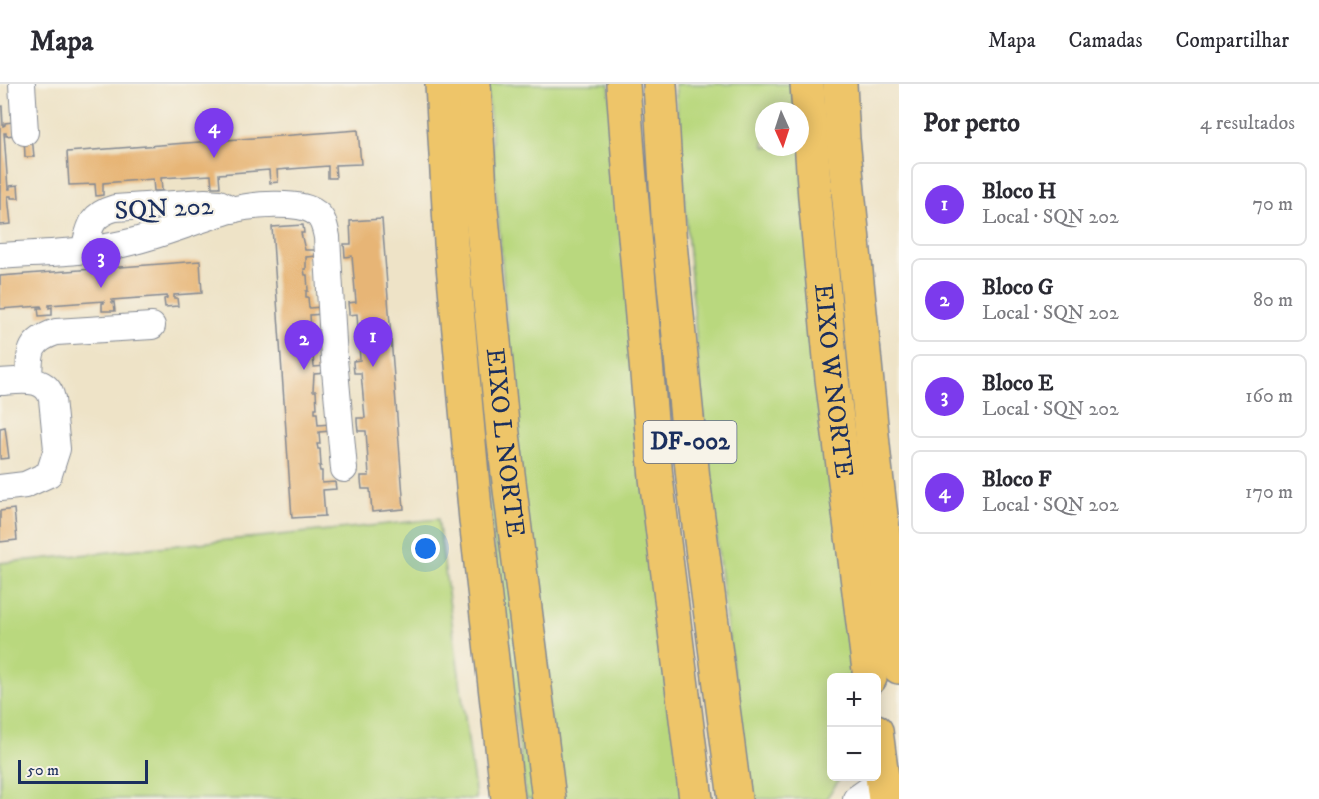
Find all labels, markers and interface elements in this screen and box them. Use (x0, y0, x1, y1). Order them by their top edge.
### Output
text: Mapa (30, 24, 93, 59)
text: Mapa (988, 28, 1036, 54)
text: Camadas (1069, 28, 1143, 54)
text: Compartilhar (1176, 28, 1289, 54)
north arrow (755, 102, 809, 156)
text: Por perto (923, 107, 1020, 140)
pin: 4 (194, 109, 234, 158)
text: 4 resultados (1200, 111, 1295, 136)
text: Bloco H (982, 178, 1056, 205)
street label: SQN 202 (114, 190, 215, 228)
text: 1 (941, 192, 948, 217)
text: 70 m (1252, 192, 1293, 217)
text: Local · SQN 202 (982, 205, 1119, 230)
pin: 3 (82, 238, 120, 288)
text: Bloco G (982, 274, 1053, 301)
street label: EIXO W NORTE (807, 282, 861, 480)
text: 2 (940, 288, 949, 313)
text: 80 m (1253, 288, 1293, 313)
text: Local · SQN 202 (982, 301, 1119, 326)
pin: 1 (354, 318, 392, 367)
pin: 2 (284, 320, 324, 370)
street label: EIXO L NORTE (478, 346, 532, 539)
text: Bloco E (982, 370, 1054, 397)
text: 3 (941, 384, 948, 409)
text: 160 m (1245, 384, 1293, 409)
text: Local · SQN 202 (982, 397, 1119, 422)
road number: DF-002 (644, 421, 736, 463)
text: Bloco F (982, 466, 1051, 493)
text: 4 (939, 480, 950, 505)
text: 170 m (1245, 480, 1293, 505)
text: Local · SQN 202 (982, 493, 1119, 518)
your location (411, 534, 440, 563)
map controls (827, 673, 881, 781)
button: + (827, 673, 881, 727)
button: − (827, 727, 881, 781)
scale bar (18, 757, 148, 784)
text: 50 m (27, 760, 59, 780)

